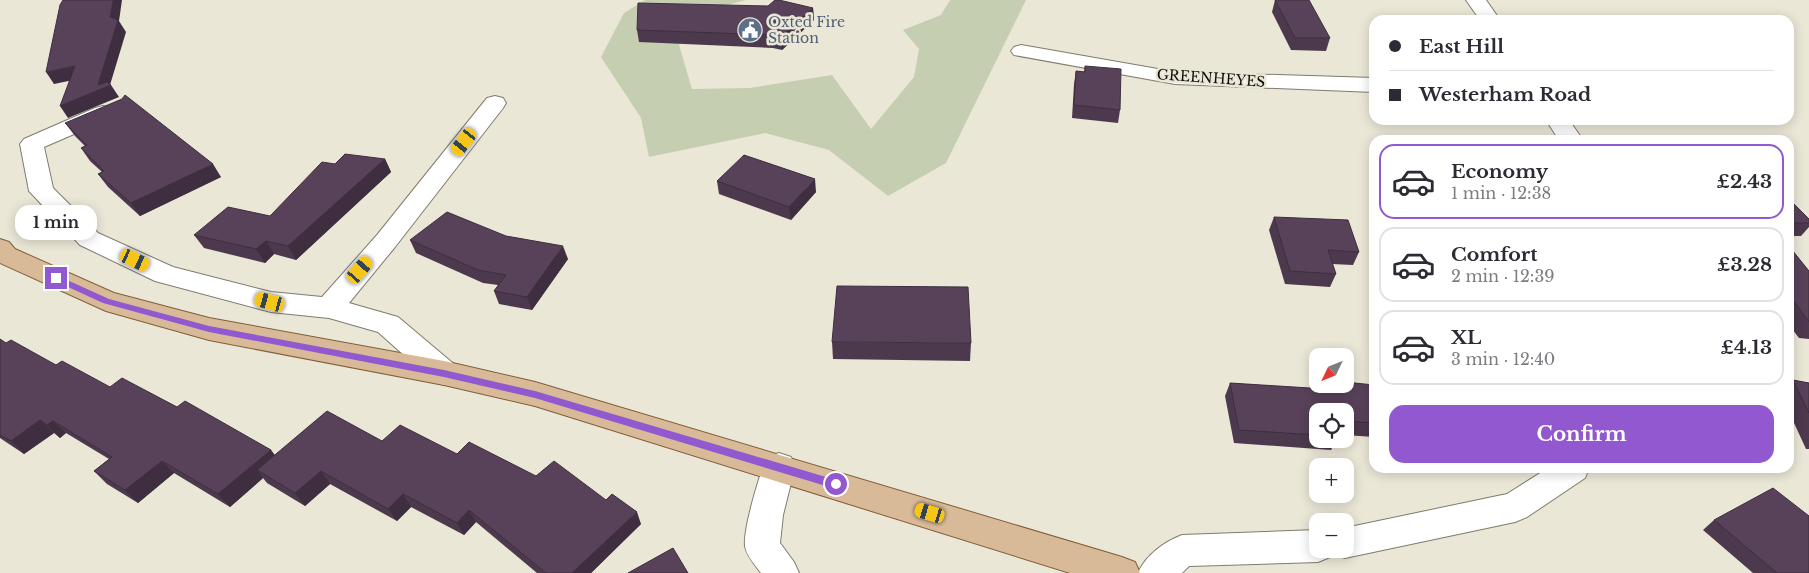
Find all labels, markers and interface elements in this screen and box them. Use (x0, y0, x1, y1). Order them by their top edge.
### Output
place label: Oxted Fire Station (768, 13, 845, 47)
public building icon: Oxted Fire Station (737, 17, 763, 43)
text: East Hill (1419, 35, 1504, 58)
street label: GREENHEYES (1156, 65, 1266, 91)
text: Westerham Road (1419, 83, 1591, 106)
car (448, 126, 479, 158)
icon: car (1391, 159, 1436, 204)
text: Economy (1451, 160, 1548, 183)
text: £2.43 (1717, 170, 1772, 193)
text: 1 min · 12:38 (1451, 183, 1551, 203)
callout: 1 min (15, 206, 97, 240)
text: 1 min (33, 212, 79, 232)
icon: car (1391, 242, 1436, 287)
text: Comfort (1451, 243, 1538, 266)
car (118, 247, 151, 273)
text: £3.28 (1717, 253, 1772, 276)
car (344, 254, 375, 286)
text: 2 min · 12:39 (1451, 266, 1555, 286)
route end (45, 267, 67, 289)
car (253, 291, 286, 313)
icon: car (1391, 325, 1436, 370)
text: XL (1451, 326, 1481, 349)
text: £4.13 (1721, 336, 1772, 359)
north arrow (1309, 348, 1354, 392)
map controls (1309, 348, 1354, 558)
text: 3 min · 12:40 (1451, 349, 1555, 369)
button: locate (1309, 403, 1354, 448)
button: Confirm (1389, 405, 1774, 463)
button: + (1309, 458, 1354, 503)
route start (825, 473, 847, 495)
car (913, 501, 946, 525)
button: − (1309, 513, 1354, 558)

